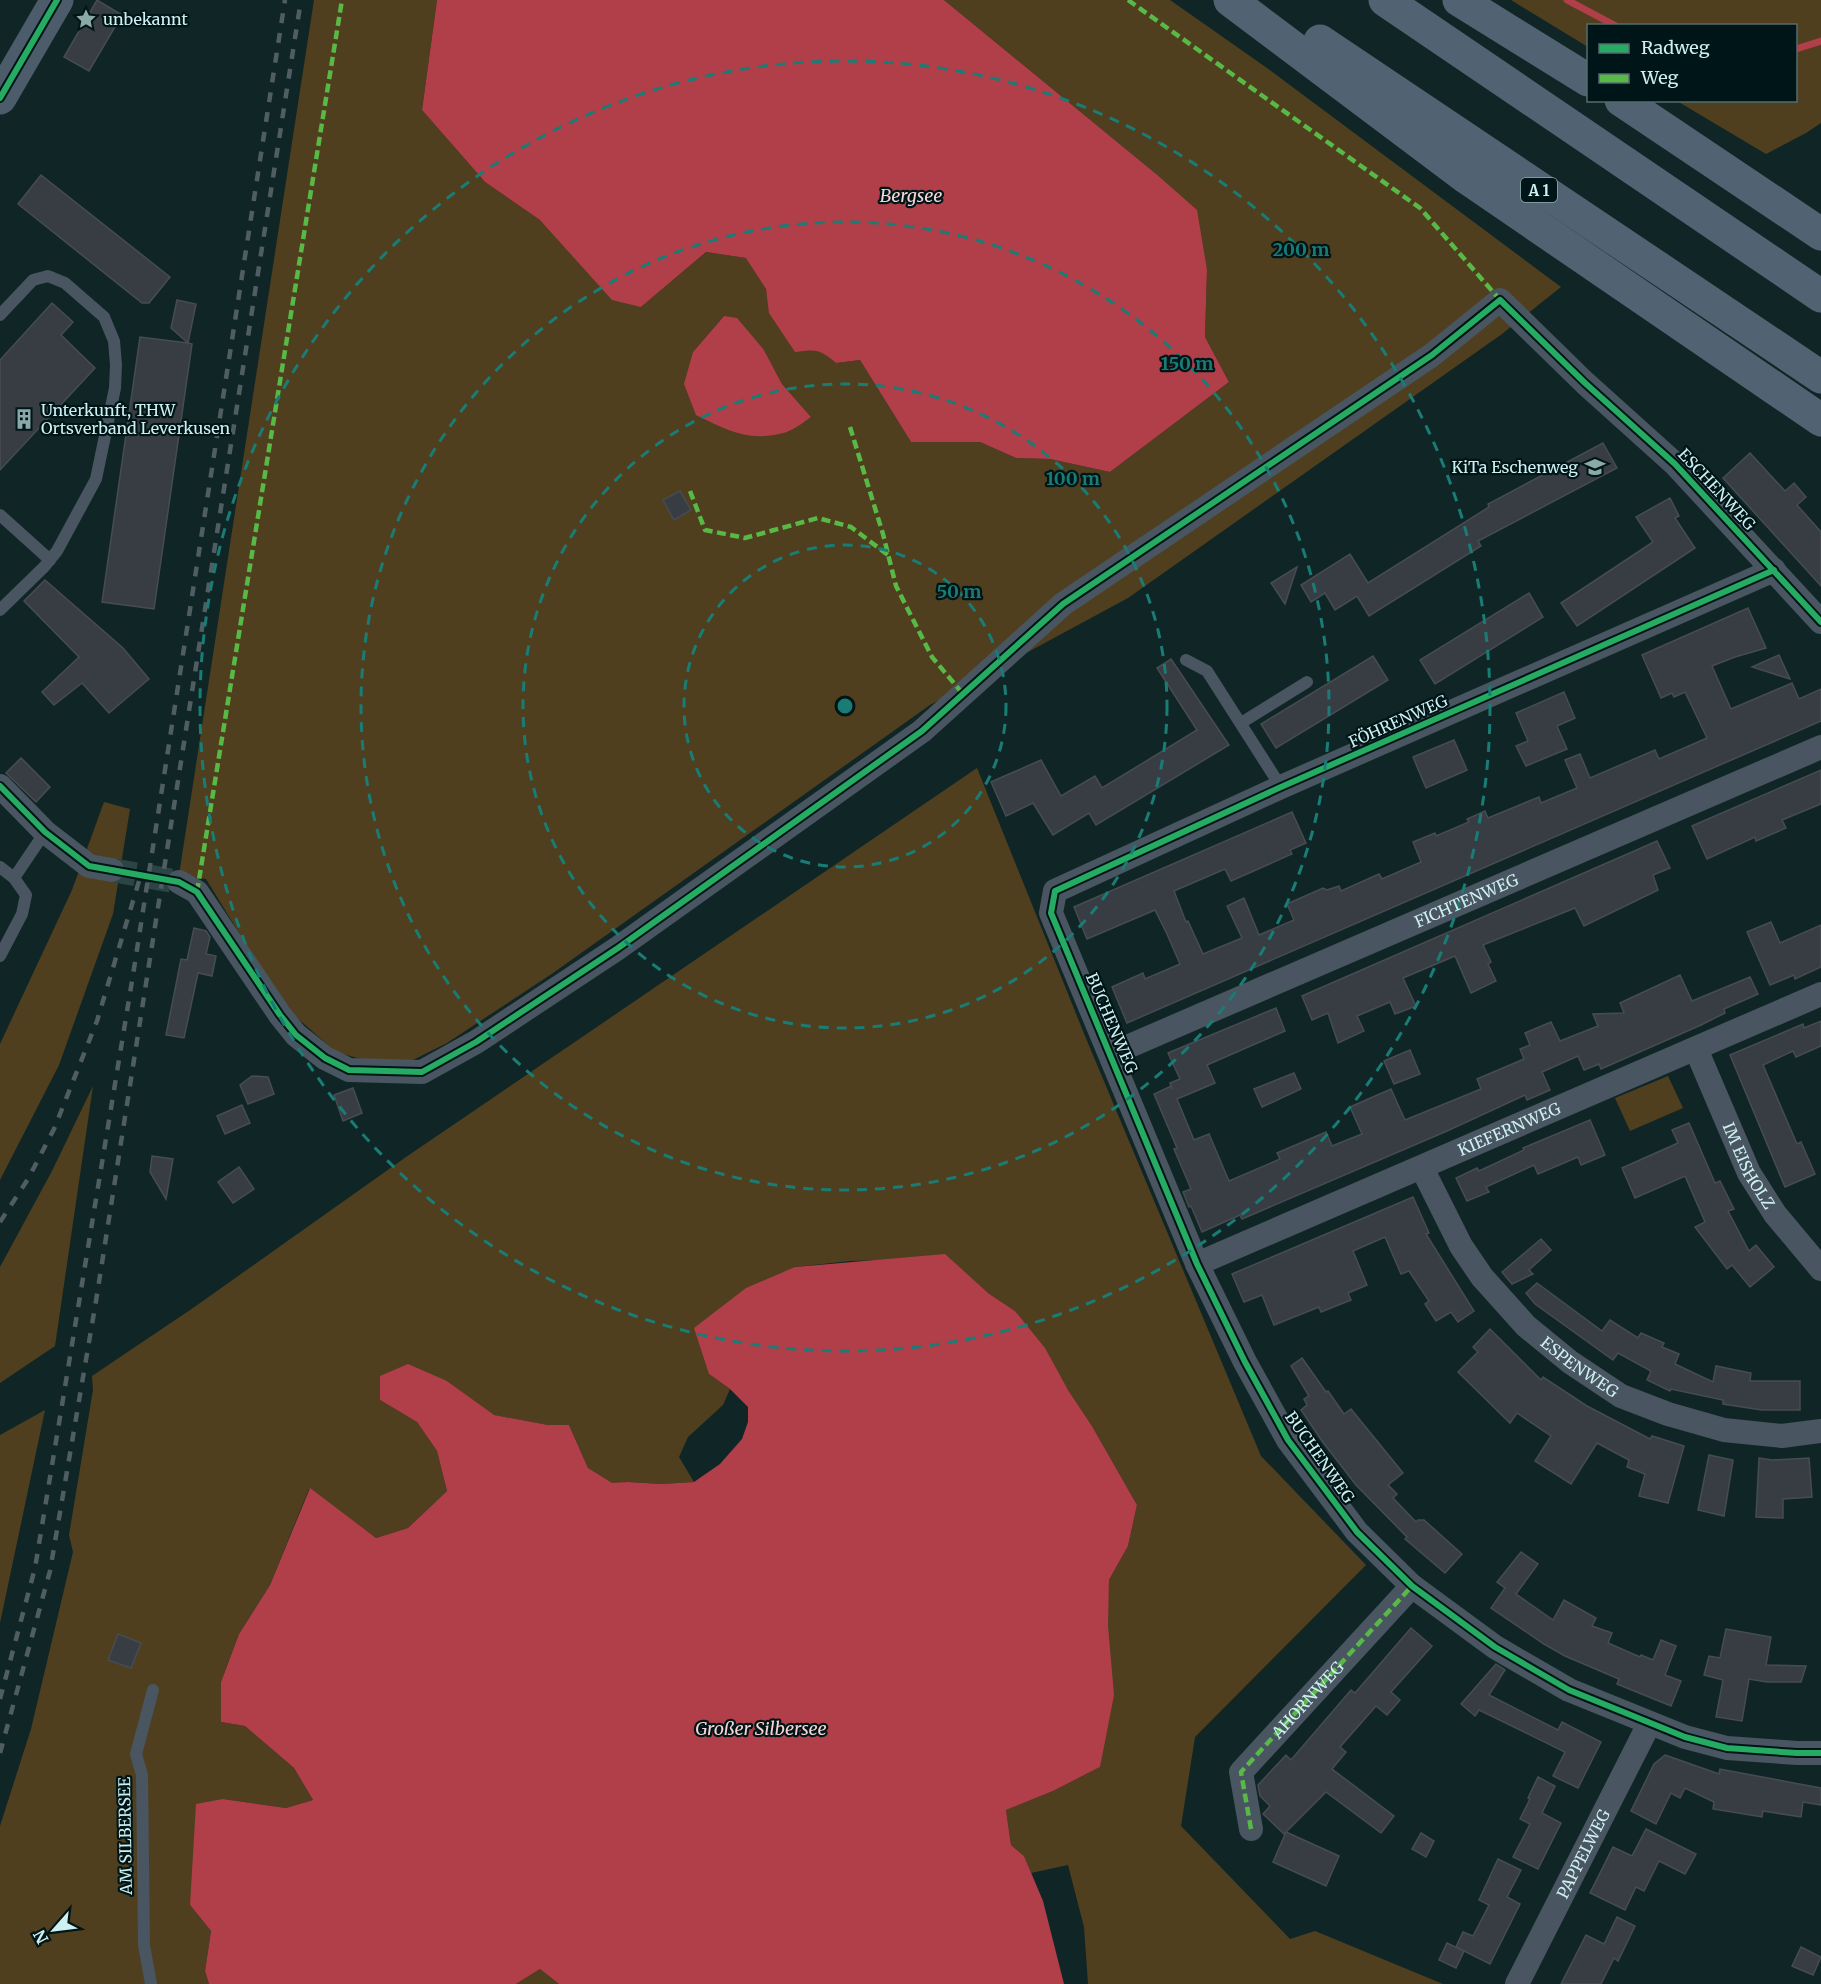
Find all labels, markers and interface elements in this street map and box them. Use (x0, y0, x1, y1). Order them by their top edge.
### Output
place icon: unbekannt (74, 7, 98, 31)
place label: unbekannt (103, 9, 188, 29)
legend (1587, 24, 1797, 102)
text: Radweg (1641, 36, 1710, 59)
text: Weg (1640, 66, 1679, 89)
road number: A 1 (1521, 178, 1557, 202)
water label: Bergsee (880, 184, 942, 207)
text: 200 m (1273, 238, 1329, 261)
text: 150 m (1161, 352, 1213, 375)
place label: Unterkunft, THW Ortsverband Leverkusen (41, 400, 231, 438)
building icon: Unterkunft, THW Ortsverband Leverkusen (12, 407, 36, 431)
street label: ESCHENWEG (1674, 444, 1760, 534)
school or university icon: KiTa Eschenweg (1583, 455, 1607, 479)
place label: KiTa Eschenweg (1452, 457, 1578, 477)
text: 100 m (1046, 467, 1100, 490)
text: 50 m (937, 580, 981, 603)
street label: FÖHRENWEG (1345, 690, 1451, 752)
centre of rings (835, 696, 855, 716)
street label: FICHTENWEG (1411, 869, 1522, 932)
street label: BUCHENWEG (1082, 970, 1142, 1077)
street label: KIEFERNWEG (1455, 1098, 1564, 1160)
street label: IM EISHOLZ (1718, 1119, 1779, 1213)
street label: ESPENWEG (1537, 1332, 1623, 1402)
street label: BUCHENWEG (1281, 1407, 1359, 1507)
street label: AHORNWEG (1266, 1657, 1348, 1743)
water label: Großer Silbersee (695, 1717, 827, 1740)
street label: AM SILBERSEE (114, 1776, 136, 1896)
street label: PAPPELWEG (1552, 1806, 1614, 1902)
north arrow (24, 1900, 84, 1960)
text: N (29, 1926, 53, 1947)

